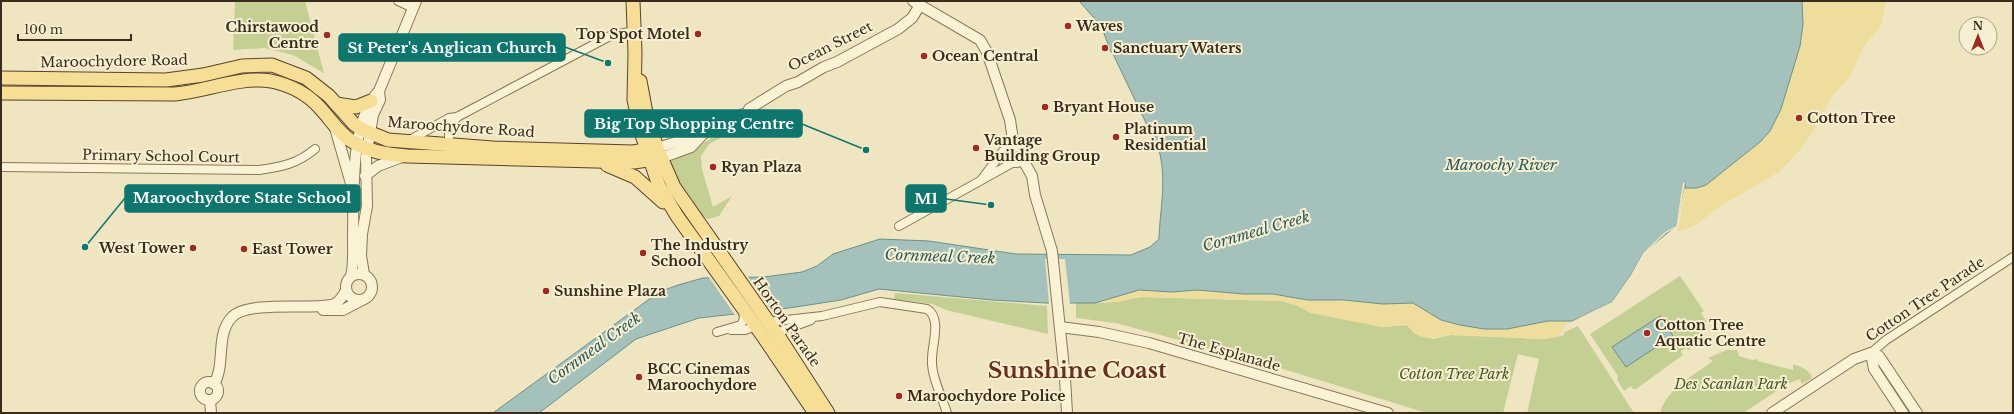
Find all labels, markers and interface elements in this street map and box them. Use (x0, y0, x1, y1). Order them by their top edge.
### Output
scale bar (18, 16, 131, 42)
north arrow (1958, 16, 1998, 56)
street label: Ocean Street (785, 17, 876, 75)
place label: Waves (1075, 17, 1123, 35)
place label: Chirstawood Centre (225, 18, 319, 52)
text: N (1973, 19, 1984, 33)
marker: Waves (1063, 21, 1073, 31)
text: 100 m (24, 22, 63, 37)
place label: Top Spot Motel (576, 25, 690, 43)
marker: Top Spot Motel (693, 29, 703, 39)
marker: Chirstawood Centre (322, 30, 332, 40)
callout: St Peter's Anglican Church (339, 34, 565, 61)
text: St Peter's Anglican Church (347, 38, 557, 57)
place label: Sanctuary Waters (1113, 39, 1242, 57)
marker: Sanctuary Waters (1100, 43, 1110, 53)
place label: Ocean Central (932, 47, 1038, 65)
street label: Maroochydore Road (40, 51, 189, 71)
marker: Ocean Central (919, 51, 929, 61)
place label: Bryant House (1053, 98, 1154, 116)
marker: Bryant House (1040, 102, 1050, 112)
place label: Cotton Tree (1807, 109, 1896, 127)
callout: Big Top Shopping Centre (585, 110, 802, 137)
street label: Maroochydore Road (387, 113, 536, 141)
marker: Cotton Tree (1794, 113, 1804, 123)
text: Big Top Shopping Centre (594, 114, 794, 133)
place label: Platinum Residential (1124, 120, 1207, 154)
place label: Vantage Building Group (983, 131, 1100, 165)
marker: Platinum Residential (1111, 132, 1121, 142)
marker: Vantage Building Group (971, 143, 981, 153)
street label: Primary School Court (82, 146, 241, 166)
water label: Maroochy River (1444, 155, 1558, 174)
place label: Ryan Plaza (721, 158, 802, 176)
marker: Ryan Plaza (708, 162, 718, 172)
callout: Maroochydore State School (125, 185, 360, 212)
callout: M1 (906, 185, 946, 212)
text: Maroochydore State School (133, 188, 352, 207)
text: M1 (914, 189, 938, 208)
water label: Cornmeal Creek (1200, 207, 1312, 255)
place label: The Industry School (651, 236, 749, 270)
place label: West Tower (98, 239, 185, 257)
place label: East Tower (252, 240, 333, 258)
marker: West Tower (188, 243, 198, 253)
marker: East Tower (239, 244, 249, 254)
water label: Cornmeal Creek (884, 245, 996, 267)
marker: The Industry School (638, 248, 648, 258)
street label: Cotton Tree Parade (1862, 253, 1988, 345)
street label: Horton Parade (749, 274, 825, 370)
place label: Sunshine Plaza (554, 282, 666, 300)
marker: Sunshine Plaza (541, 286, 551, 296)
water label: Cornmeal Creek (544, 308, 644, 388)
place label: Cotton Tree Aquatic Centre (1654, 316, 1766, 350)
marker: Cotton Tree Aquatic Centre (1642, 328, 1652, 338)
street label: The Esplanade (1176, 329, 1282, 375)
district label: Sunshine Coast (988, 357, 1167, 384)
place label: BCC Cinemas Maroochydore (647, 360, 757, 394)
park label: Cotton Tree Park (1399, 365, 1509, 383)
marker: BCC Cinemas Maroochydore (634, 372, 644, 382)
park label: Des Scanlan Park (1673, 375, 1788, 393)
place label: Maroochydore Police (907, 387, 1066, 405)
marker: Maroochydore Police (894, 391, 904, 401)

